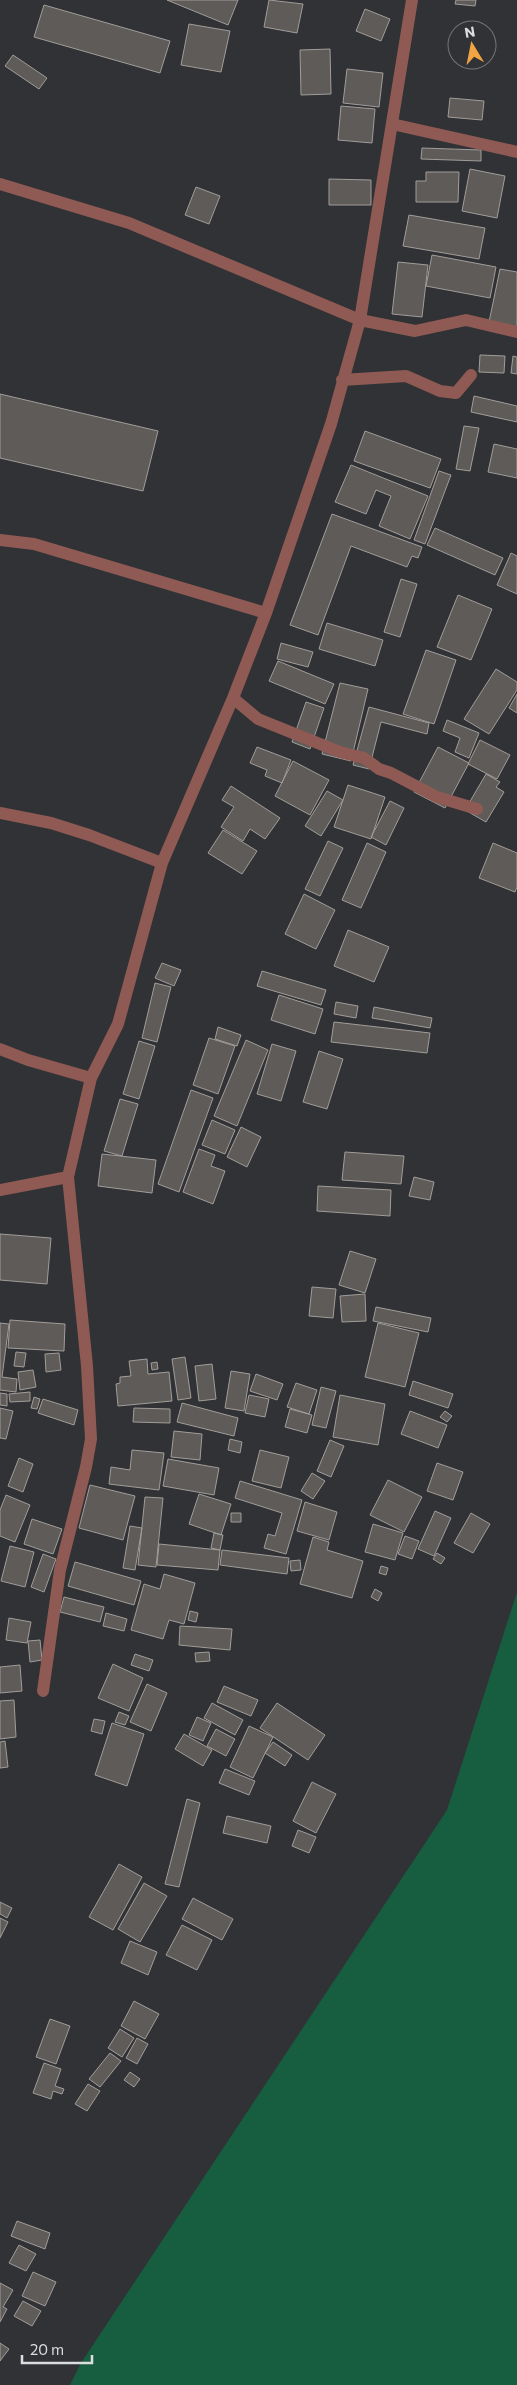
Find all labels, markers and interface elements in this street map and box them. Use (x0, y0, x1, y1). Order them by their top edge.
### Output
north arrow (447, 20, 497, 70)
text: N (463, 22, 476, 41)
scale bar (22, 2332, 92, 2364)
text: 20 m (30, 2340, 64, 2358)

